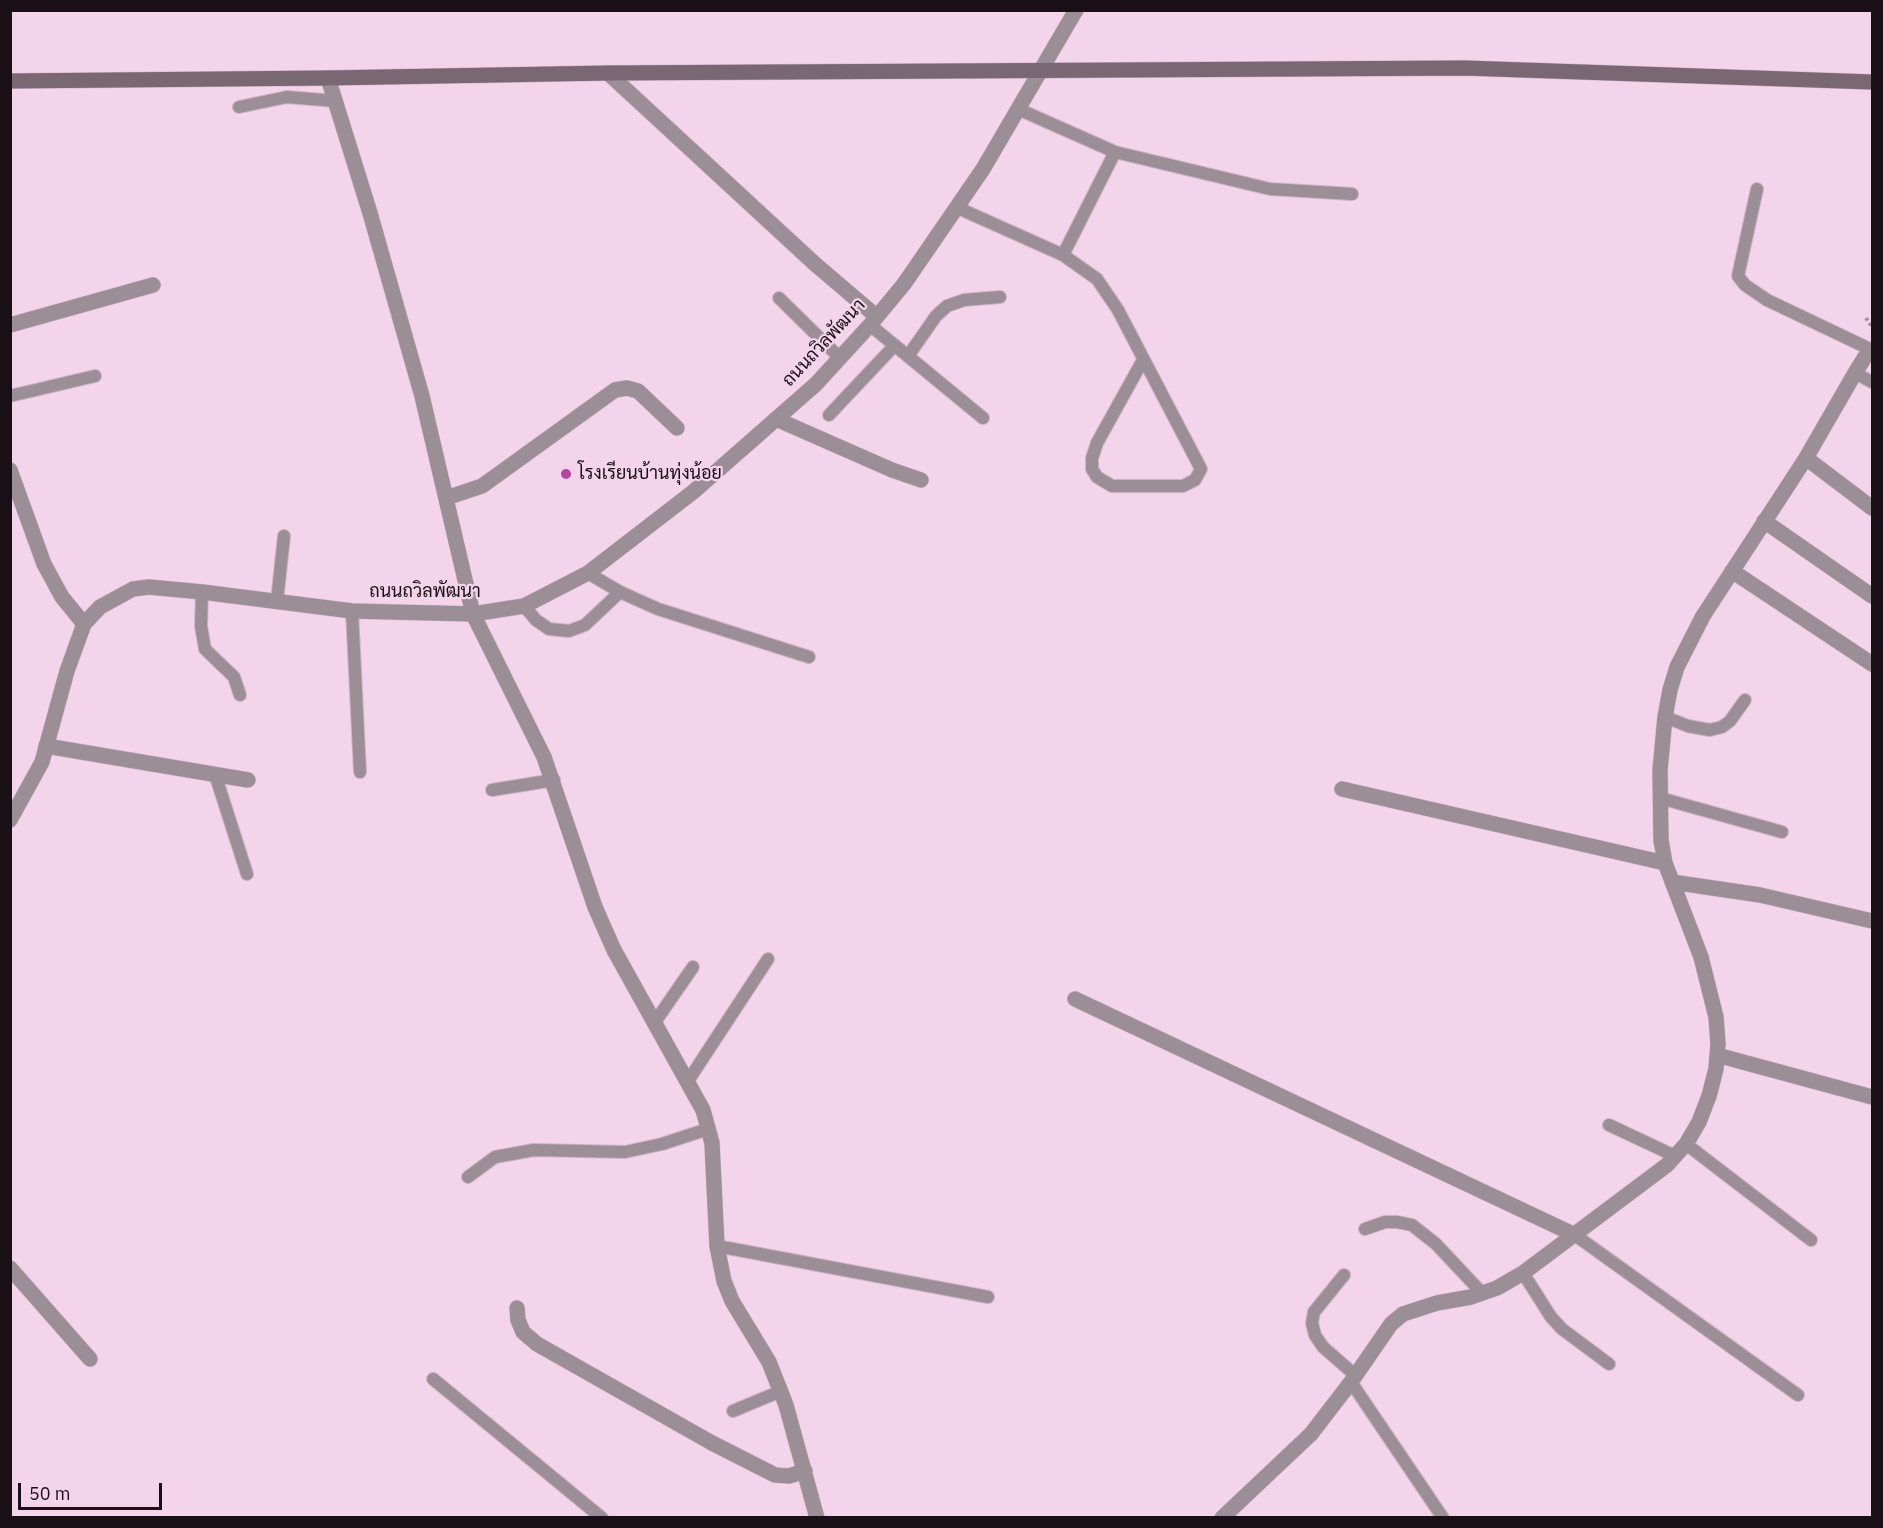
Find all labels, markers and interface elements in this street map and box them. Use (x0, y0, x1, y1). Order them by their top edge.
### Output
street label: ถนนถวิลพัฒนา (778, 295, 870, 391)
place label: โรงเรียนบ้านทุ่งน้อย (578, 463, 722, 485)
marker: โรงเรียนบ้านทุ่งน้อย (559, 467, 573, 481)
street label: ถนนถวิลพัฒนา (369, 581, 481, 603)
scale bar (21, 1471, 165, 1509)
text: 50 m (29, 1482, 71, 1505)

